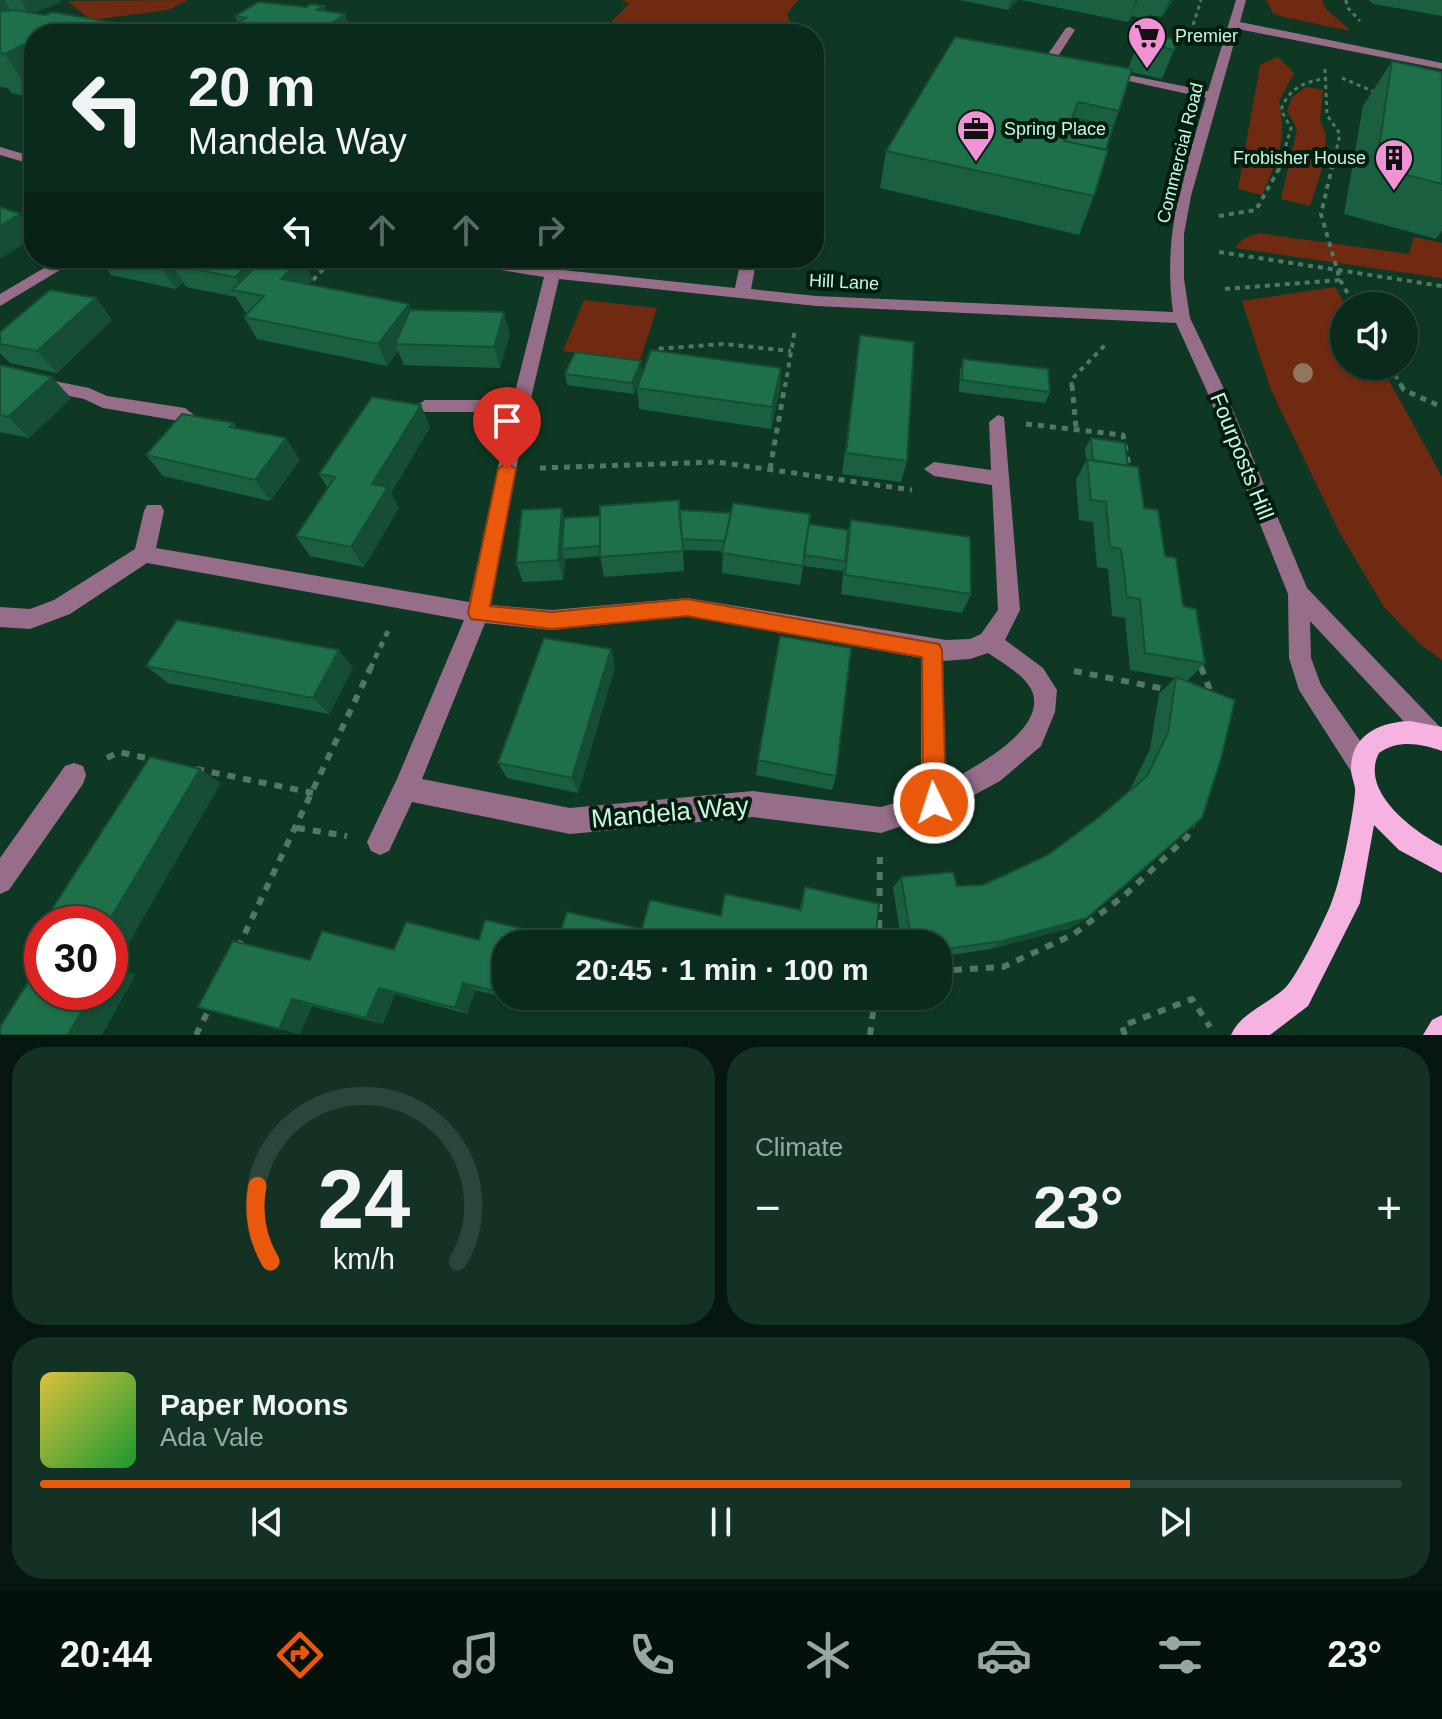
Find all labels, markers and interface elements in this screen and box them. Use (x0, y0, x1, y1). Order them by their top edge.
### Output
supermarket icon: Premier (1126, 15, 1168, 70)
place label: Premier (1175, 26, 1238, 46)
text: 20 m (188, 55, 316, 118)
icon: left (56, 56, 160, 160)
street label: Commercial Road (1153, 81, 1207, 225)
office icon: Spring Place (955, 108, 997, 163)
place label: Spring Place (1004, 119, 1106, 139)
text: Mandela Way (188, 121, 407, 162)
building icon: Frobisher House (1373, 137, 1415, 192)
place label: Frobisher House (1233, 148, 1366, 168)
icon: left (276, 208, 320, 252)
icon: ahead (360, 208, 404, 252)
icon: ahead (444, 208, 488, 252)
icon: right (528, 208, 572, 252)
street label: Hill Lane (809, 270, 879, 294)
map controls (1330, 292, 1418, 380)
button: sound (1330, 292, 1418, 380)
pin (473, 387, 541, 469)
street label: Fourposts Hill (1205, 389, 1279, 523)
icon: arrive (485, 399, 529, 443)
position arrow (892, 761, 976, 845)
street label: Mandela Way (590, 790, 750, 834)
speed limit sign: 30 (24, 906, 128, 1010)
text: 20:45 · 1 min · 100 m (575, 953, 869, 986)
text: Climate (755, 1132, 843, 1162)
text: 24 (317, 1153, 410, 1246)
text: 23° (1033, 1174, 1124, 1241)
text: − (755, 1183, 781, 1232)
text: + (1376, 1183, 1402, 1232)
text: km/h (333, 1243, 394, 1275)
text: Paper Moons (160, 1388, 348, 1421)
text: Ada Vale (160, 1422, 264, 1452)
icon: previous (245, 1500, 289, 1544)
icon: pause (699, 1500, 743, 1544)
icon: next (1153, 1500, 1197, 1544)
icon: directions (272, 1627, 328, 1683)
icon: music (448, 1627, 504, 1683)
icon: phone (624, 1627, 680, 1683)
icon: climate (800, 1627, 856, 1683)
icon: car (976, 1627, 1032, 1683)
icon: filters (1152, 1627, 1208, 1683)
text: 20:44 (60, 1634, 152, 1675)
text: 23° (1327, 1634, 1382, 1675)

